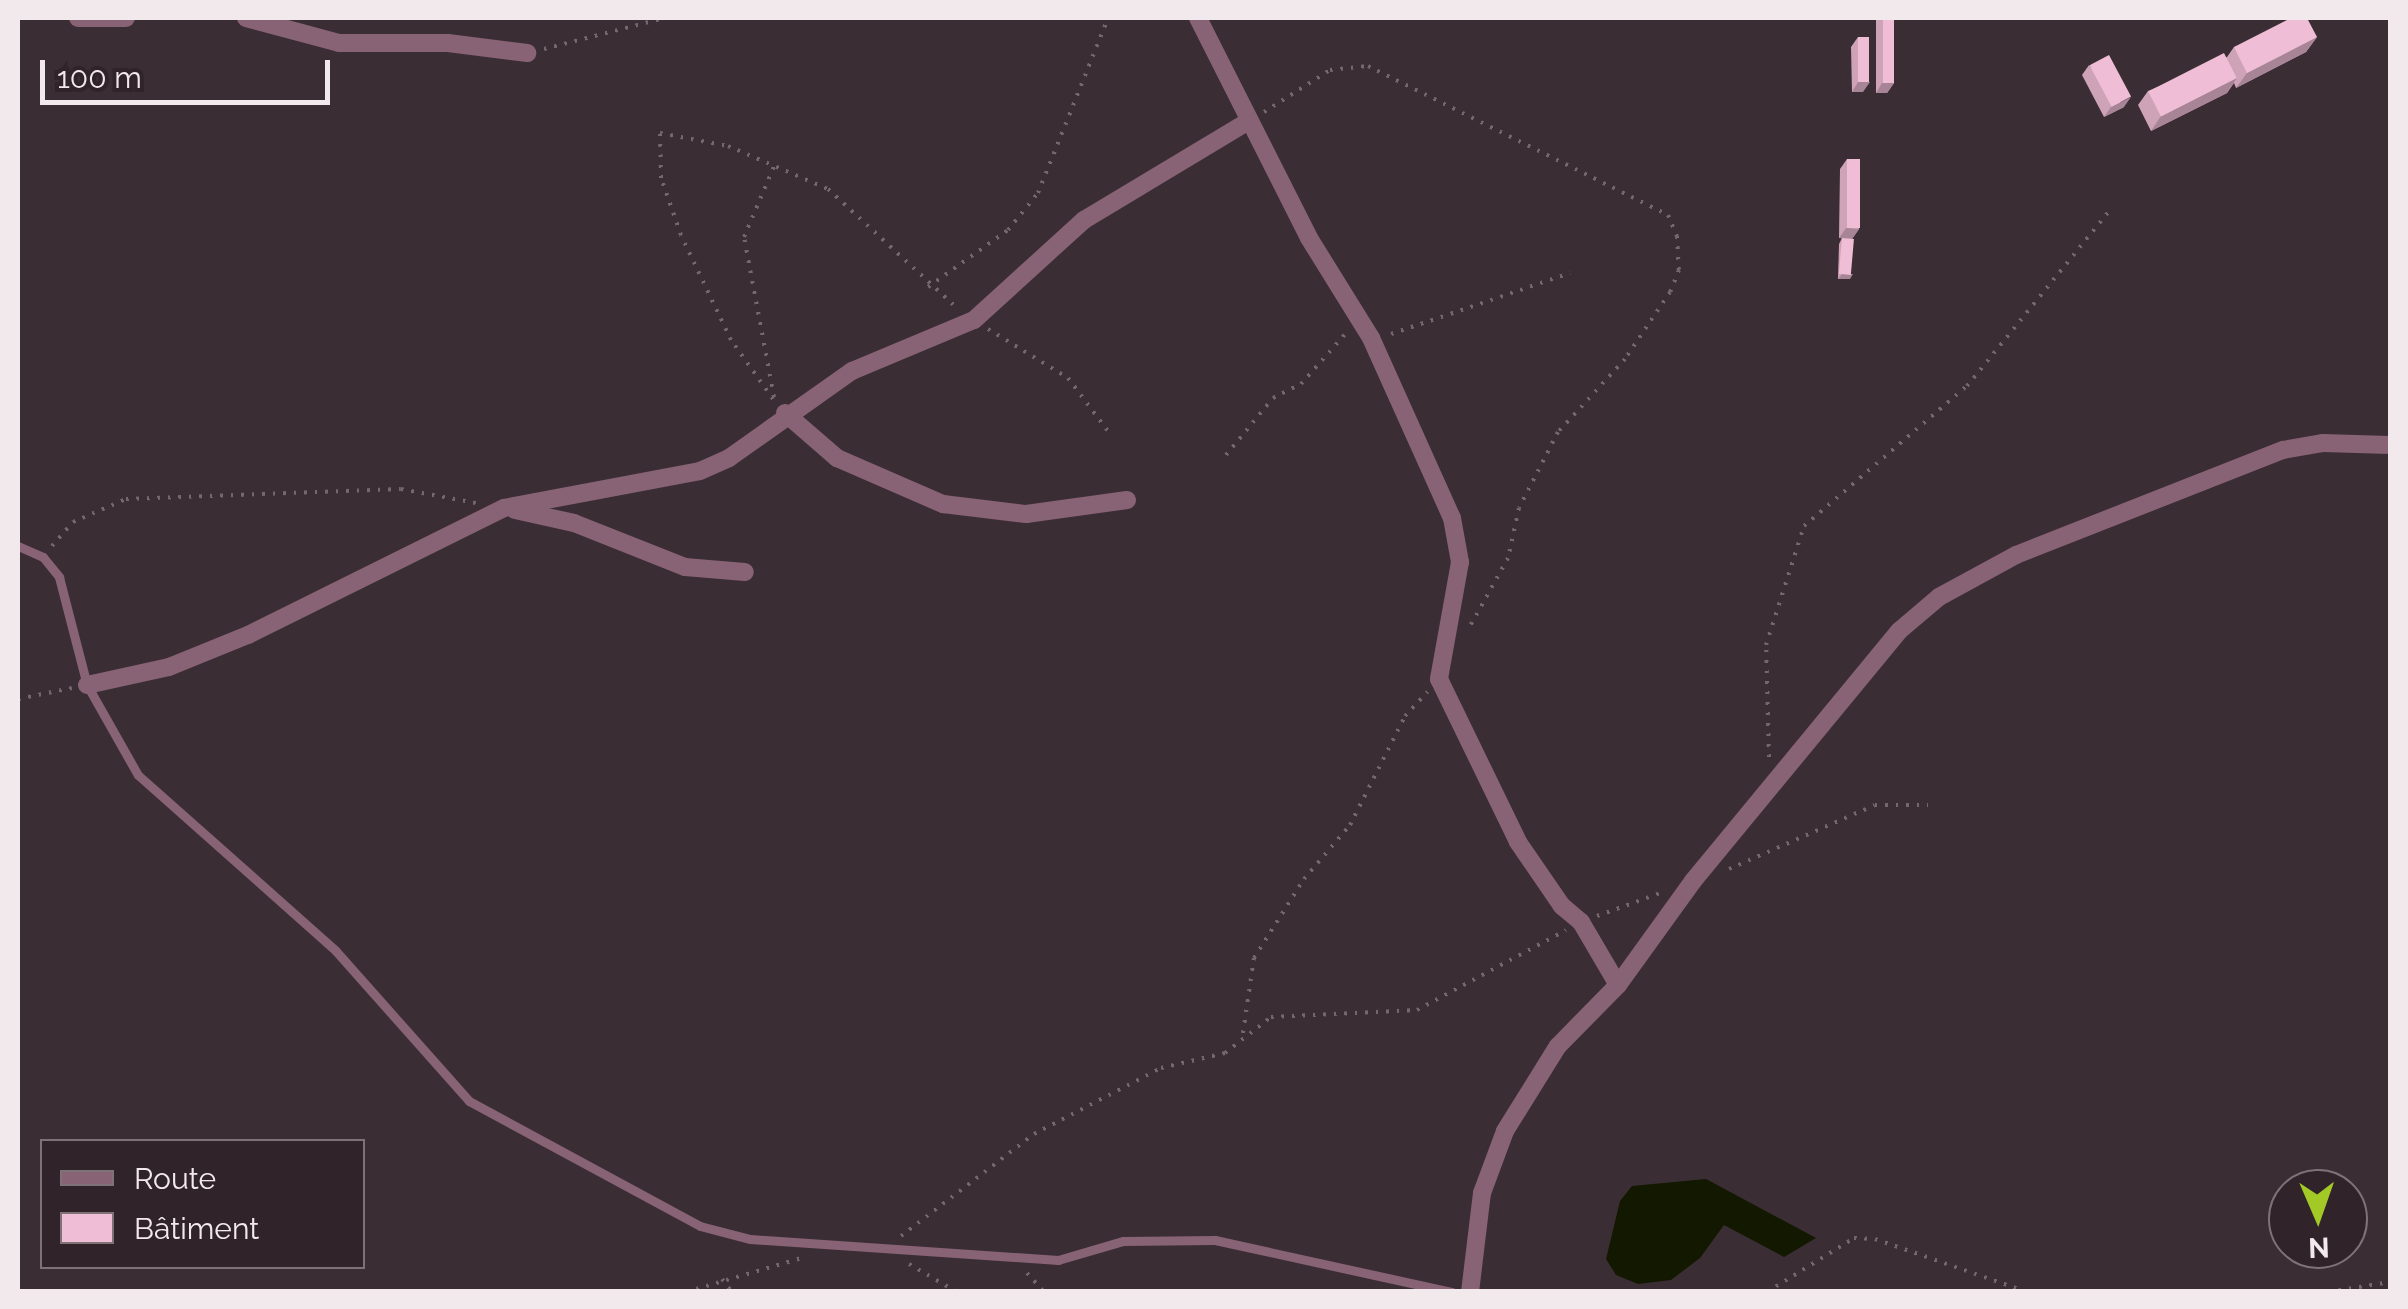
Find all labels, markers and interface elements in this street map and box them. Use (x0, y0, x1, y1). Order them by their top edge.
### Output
scale bar (45, 40, 335, 102)
text: 100 m (57, 60, 142, 95)
legend (40, 1139, 365, 1269)
text: Route (134, 1161, 216, 1196)
north arrow (2268, 1169, 2368, 1269)
text: Bâtiment (134, 1211, 259, 1246)
text: N (2308, 1231, 2330, 1264)

